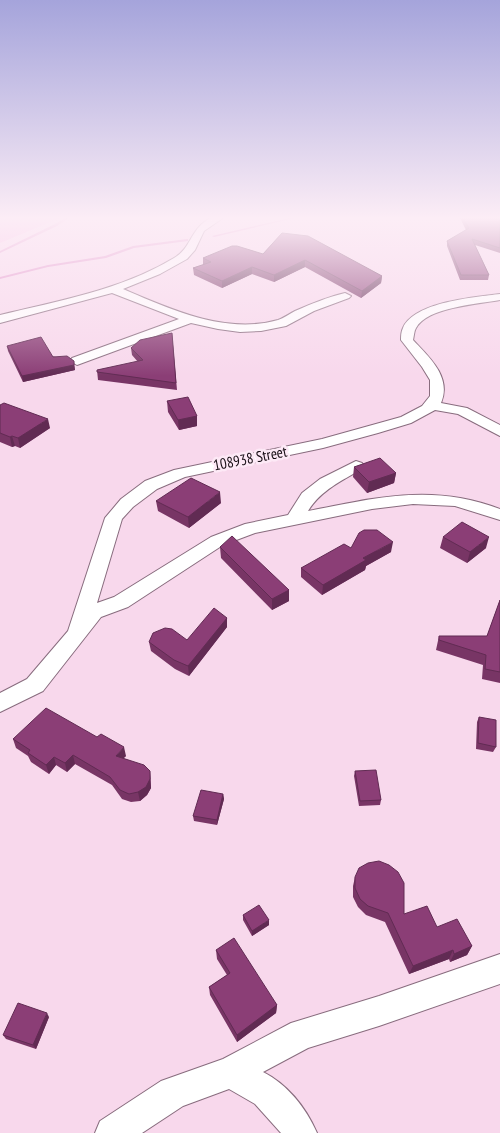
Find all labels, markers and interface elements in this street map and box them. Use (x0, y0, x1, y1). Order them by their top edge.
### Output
street label: 108938 Street (212, 442, 288, 474)

